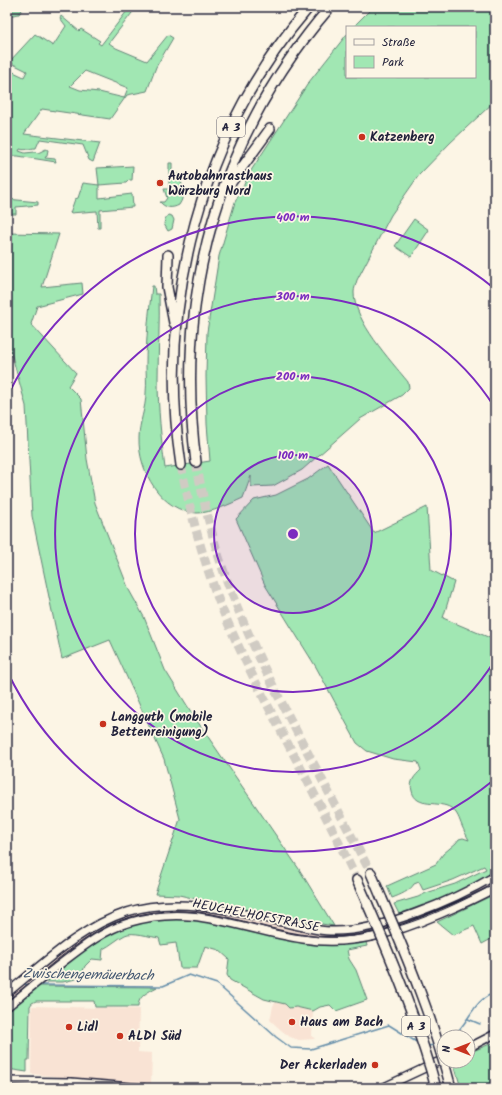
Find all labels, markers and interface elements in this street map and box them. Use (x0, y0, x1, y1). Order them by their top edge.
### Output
legend (346, 26, 476, 78)
text: Straße (382, 33, 416, 52)
text: Park (382, 53, 404, 72)
road number: A 3 (217, 117, 245, 137)
place label: Katzenberg (370, 127, 435, 148)
marker: Katzenberg (357, 132, 367, 142)
place label: Autobahnrasthaus Würzburg Nord (168, 166, 272, 202)
marker: Autobahnrasthaus Würzburg Nord (155, 178, 165, 188)
text: 400 m (276, 208, 310, 227)
text: 300 m (275, 287, 310, 306)
text: 200 m (276, 367, 310, 386)
text: 100 m (278, 446, 308, 465)
centre of rings (286, 527, 300, 541)
place label: Langguth (mobile Bettenreinigung) (111, 707, 213, 743)
marker: Langguth (mobile Bettenreinigung) (98, 719, 108, 729)
street label: HEUCHELHOFSTRASSE (190, 893, 322, 939)
water label: Zwischengemäuerbach (22, 963, 155, 987)
place label: Haus am Bach (300, 1012, 383, 1033)
road number: A 3 (402, 1016, 430, 1036)
place label: Lidl (77, 1017, 98, 1038)
marker: Haus am Bach (287, 1017, 297, 1027)
marker: Lidl (64, 1022, 74, 1032)
place label: ALDI Süd (128, 1026, 182, 1047)
north arrow (436, 1029, 476, 1069)
marker: ALDI Süd (115, 1031, 125, 1041)
text: N (438, 1045, 456, 1052)
place label: Der Ackerladen (280, 1055, 367, 1076)
marker: Der Ackerladen (370, 1060, 380, 1070)

